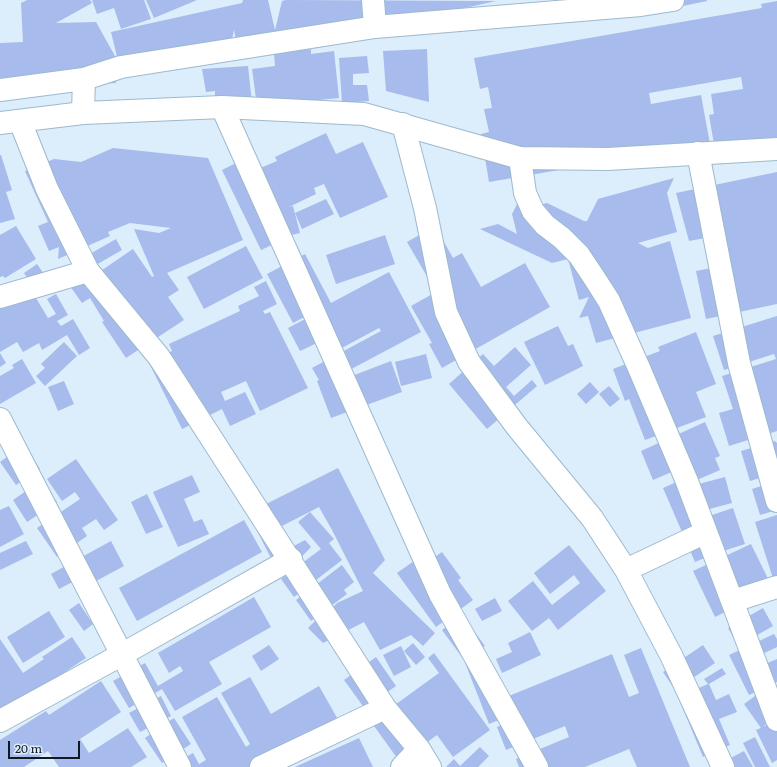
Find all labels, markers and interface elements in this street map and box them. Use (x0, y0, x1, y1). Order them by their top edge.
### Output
scale bar (10, 733, 82, 759)
text: 20 m (15, 739, 42, 757)

